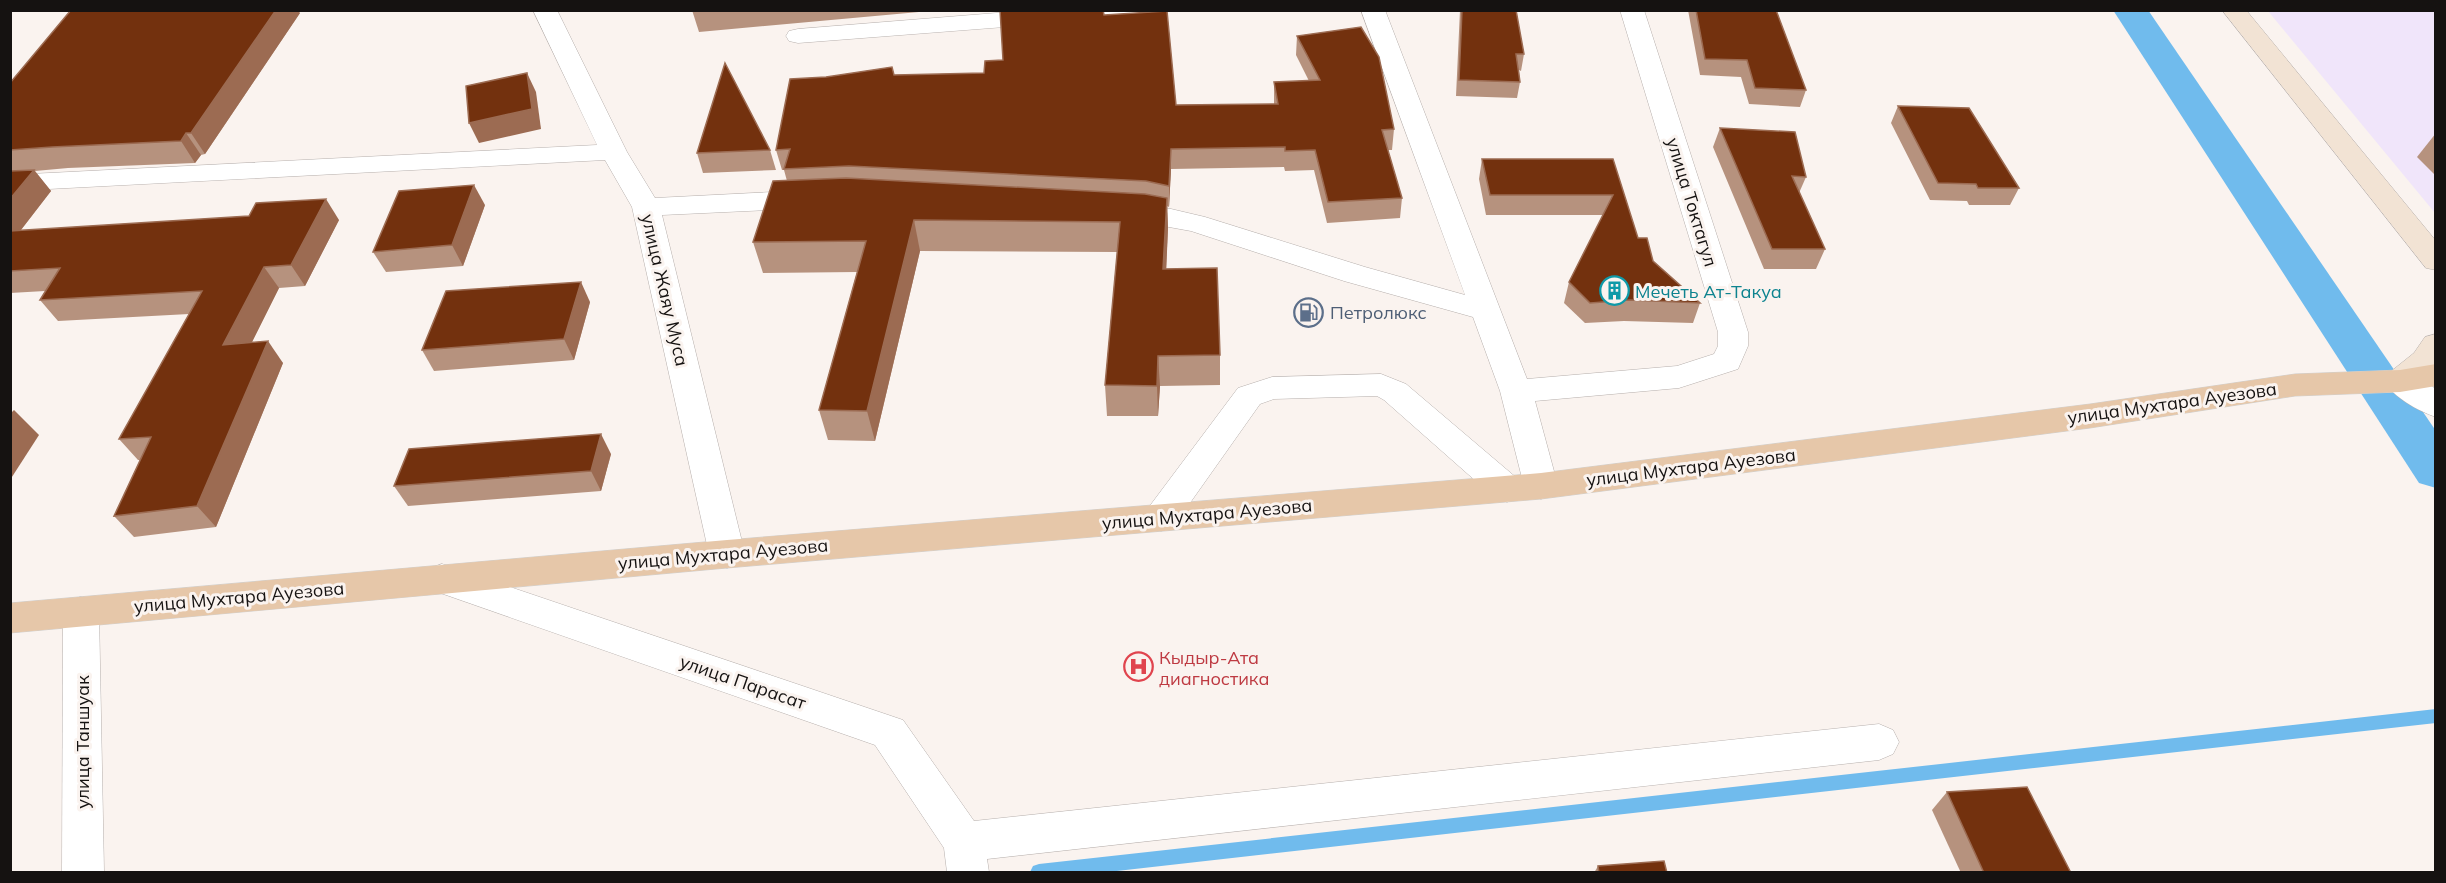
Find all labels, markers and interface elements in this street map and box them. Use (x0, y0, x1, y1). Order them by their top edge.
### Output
street label: улица Токтагул (1661, 135, 1723, 269)
street label: улица Жаяу Муса (636, 212, 694, 368)
building icon: Мечеть Ат-Такуа (1598, 275, 1630, 307)
place label: Мечеть Ат-Такуа (1635, 280, 1782, 303)
fuel station icon: Петролюкс (1293, 296, 1325, 328)
place label: Петролюкс (1330, 301, 1427, 324)
street label: улица Мухтара Ауезова (2066, 377, 2278, 429)
street label: улица Мухтара Ауезова (1585, 443, 1797, 491)
street label: улица Мухтара Ауезова (1101, 493, 1313, 535)
street label: улица Мухтара Ауезова (617, 533, 829, 575)
street label: улица Мухтара Ауезова (133, 576, 345, 618)
place label: Кыдыр-Ата диагностика (1159, 646, 1270, 690)
street label: улица Парасат (677, 650, 810, 715)
hospital icon: Кыдыр-Ата диагностика (1122, 651, 1154, 683)
street label: улица Таншуак (71, 675, 94, 809)

